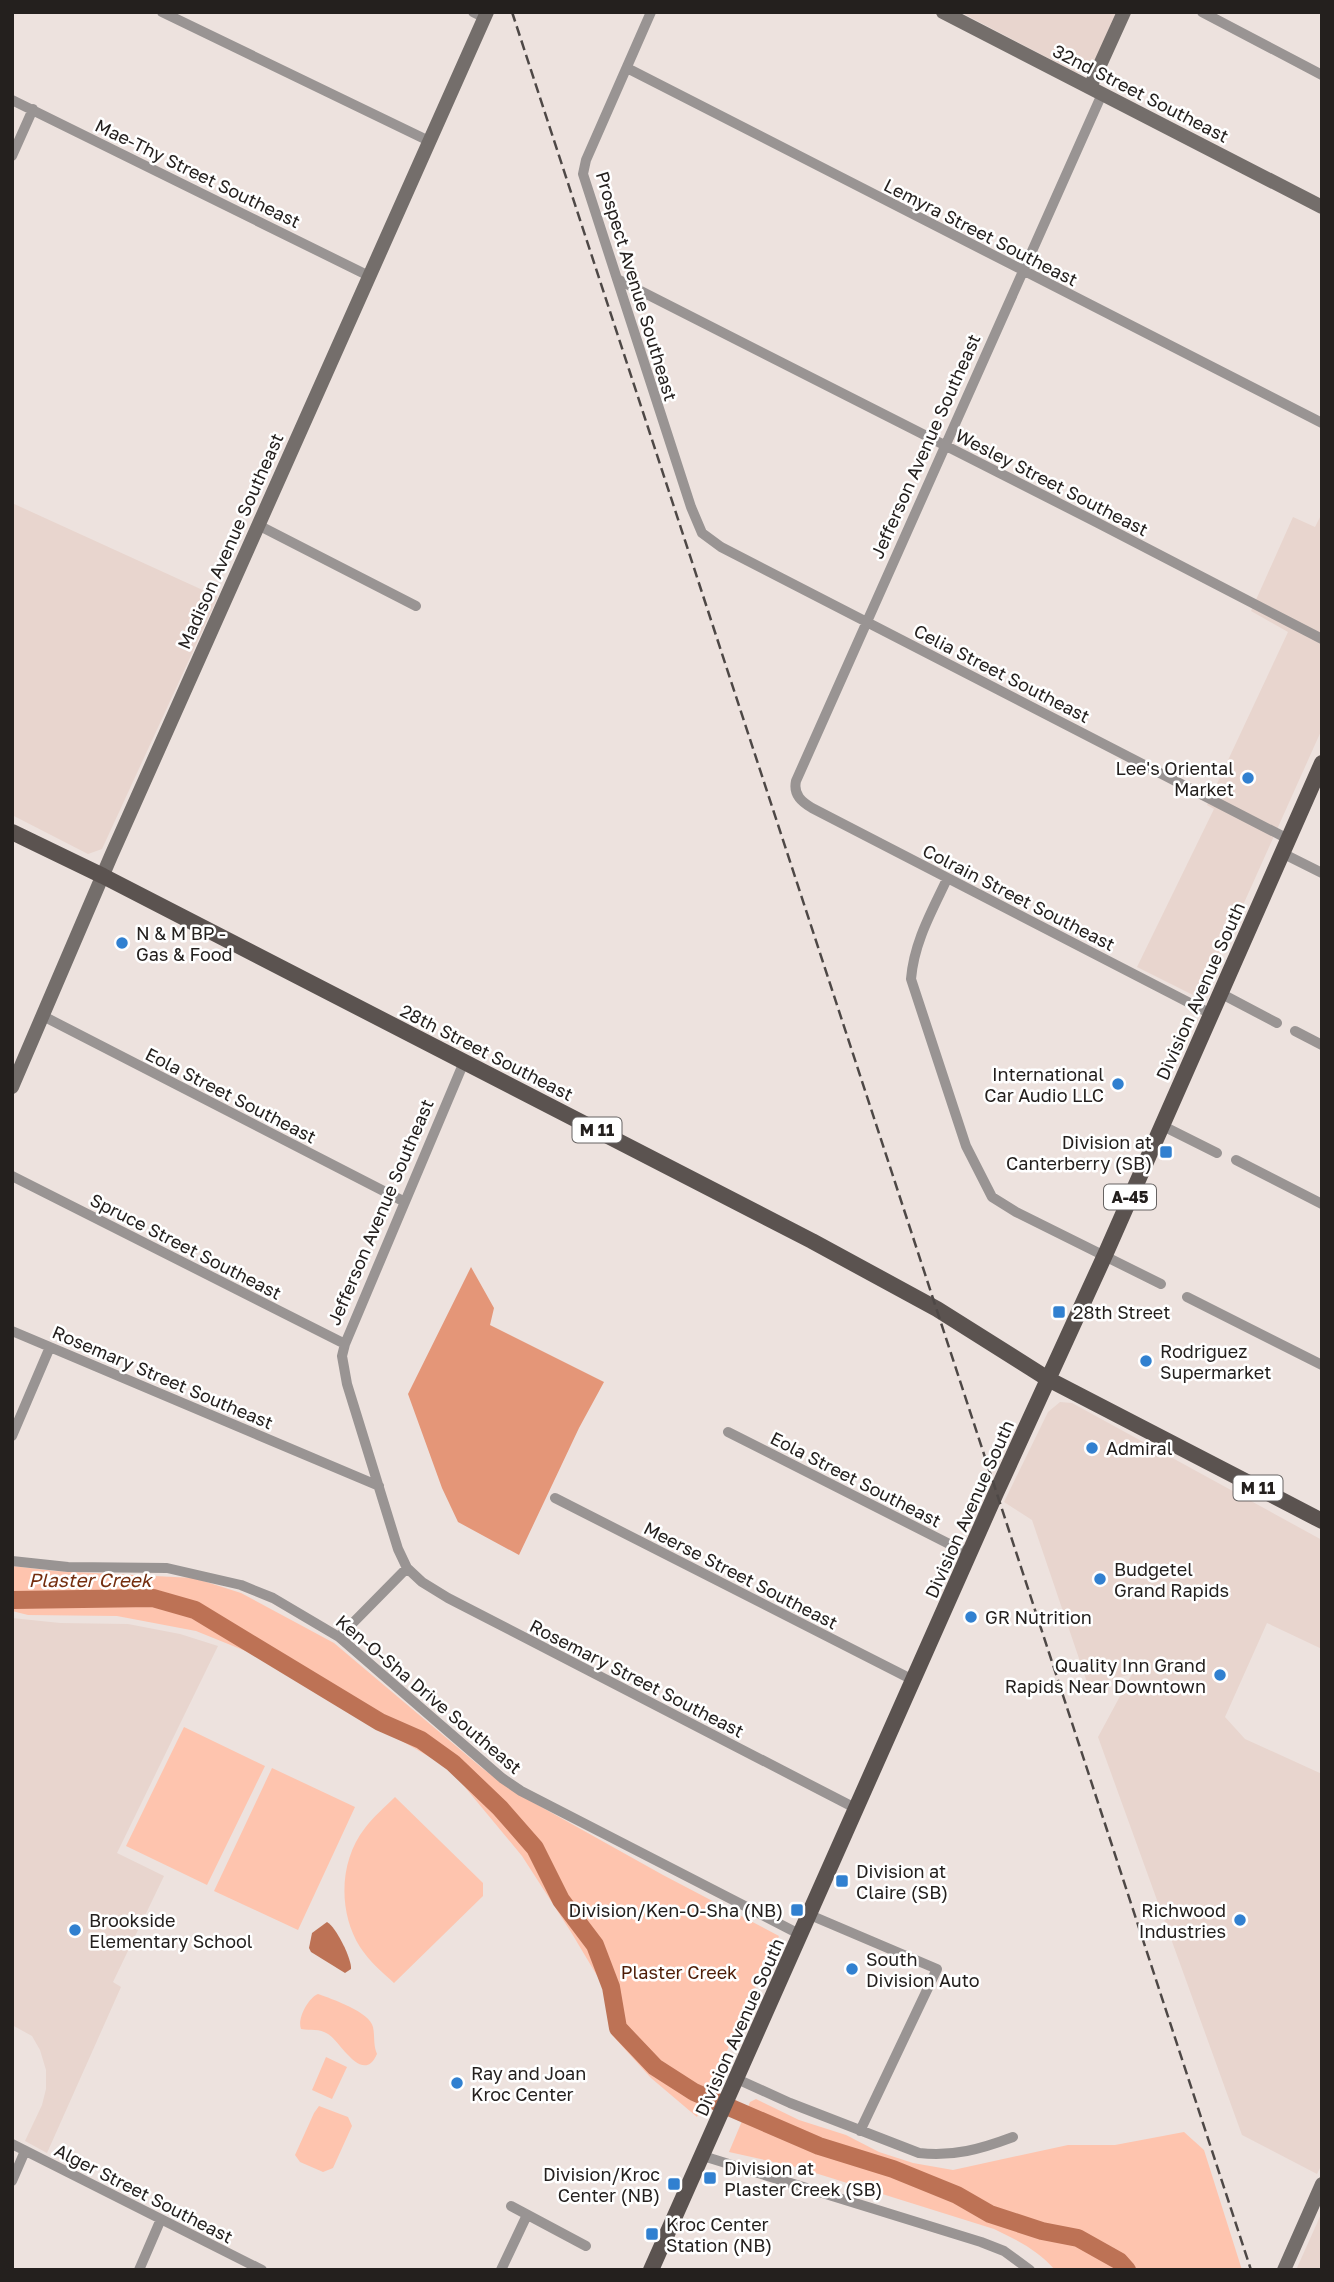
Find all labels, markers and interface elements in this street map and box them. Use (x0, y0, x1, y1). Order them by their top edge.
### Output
street label: 32nd Street Southeast (1049, 39, 1233, 147)
street label: Mae-Thy Street Southeast (92, 114, 304, 232)
street label: Prospect Avenue Southeast (592, 169, 682, 403)
street label: Lemyra Street Southeast (881, 174, 1081, 290)
street label: Jefferson Avenue Southeast (865, 330, 985, 562)
street label: Wesley Street Southeast (952, 424, 1152, 540)
street label: Madison Avenue Southeast (172, 429, 288, 653)
street label: Celia Street Southeast (910, 619, 1094, 727)
place label: Lee's Oriental Market (1116, 757, 1234, 800)
marker: Lee's Oriental Market (1240, 770, 1256, 786)
street label: Colrain Street Southeast (919, 839, 1119, 955)
street label: Division Avenue South (1151, 899, 1249, 1083)
place label: N & M BP - Gas & Food (136, 922, 233, 965)
marker: N & M BP - Gas & Food (114, 935, 130, 951)
street label: 28th Street Southeast (397, 999, 577, 1105)
street label: Eola Street Southeast (142, 1042, 320, 1148)
place label: International Car Audio LLC (984, 1063, 1104, 1106)
marker: International Car Audio LLC (1110, 1076, 1126, 1092)
street label: Jefferson Avenue Southeast (322, 1096, 438, 1328)
road number: M 11 (572, 1118, 622, 1142)
place label: Division at Canterberry (SB) (1006, 1131, 1152, 1174)
marker: Division at Canterberry (SB) (1158, 1144, 1174, 1160)
road number: A-45 (1104, 1184, 1156, 1210)
street label: Spruce Street Southeast (87, 1188, 285, 1304)
place label: 28th Street (1073, 1301, 1170, 1323)
marker: 28th Street (1051, 1304, 1067, 1320)
street label: Rosemary Street Southeast (49, 1320, 277, 1434)
place label: Rodriguez Supermarket (1160, 1340, 1272, 1383)
marker: Rodriguez Supermarket (1138, 1353, 1154, 1369)
street label: Division Avenue South (920, 1417, 1018, 1601)
street label: Eola Street Southeast (767, 1426, 945, 1532)
place label: Admiral (1106, 1437, 1173, 1459)
marker: Admiral (1084, 1440, 1100, 1456)
road number: M 11 (1234, 1476, 1282, 1500)
street label: Meerse Street Southeast (640, 1517, 842, 1633)
place label: Budgetel Grand Rapids (1114, 1558, 1229, 1601)
water label: Plaster Creek (28, 1568, 154, 1591)
marker: Budgetel Grand Rapids (1092, 1571, 1108, 1587)
place label: GR Nutrition (985, 1606, 1092, 1628)
marker: GR Nutrition (963, 1609, 979, 1625)
street label: Ken-O-Sha Drive Southeast (332, 1610, 526, 1778)
street label: Rosemary Street Southeast (526, 1614, 748, 1742)
place label: Quality Inn Grand Rapids Near Downtown (1005, 1654, 1206, 1697)
marker: Quality Inn Grand Rapids Near Downtown (1212, 1667, 1228, 1683)
place label: Division at Claire (SB) (856, 1860, 948, 1903)
marker: Division at Claire (SB) (834, 1873, 850, 1889)
place label: Division/Ken-O-Sha (NB) (569, 1899, 783, 1921)
place label: Richwood Industries (1139, 1899, 1226, 1942)
marker: Division/Ken-O-Sha (NB) (789, 1902, 805, 1918)
place label: Brookside Elementary School (89, 1909, 253, 1952)
marker: Richwood Industries (1232, 1912, 1248, 1928)
marker: Brookside Elementary School (67, 1922, 83, 1938)
street label: Division Avenue South (690, 1935, 788, 2119)
place label: South Division Auto (866, 1948, 980, 1991)
park label: Plaster Creek (621, 1961, 737, 1983)
marker: South Division Auto (844, 1961, 860, 1977)
place label: Ray and Joan Kroc Center (471, 2062, 586, 2105)
marker: Ray and Joan Kroc Center (449, 2075, 465, 2091)
street label: Alger Street Southeast (51, 2138, 237, 2248)
place label: Division at Plaster Creek (SB) (724, 2157, 882, 2200)
place label: Division/Kroc Center (NB) (543, 2163, 660, 2206)
marker: Division at Plaster Creek (SB) (702, 2170, 718, 2186)
marker: Division/Kroc Center (NB) (666, 2176, 682, 2192)
place label: Kroc Center Station (NB) (666, 2213, 772, 2256)
marker: Kroc Center Station (NB) (644, 2226, 660, 2242)

